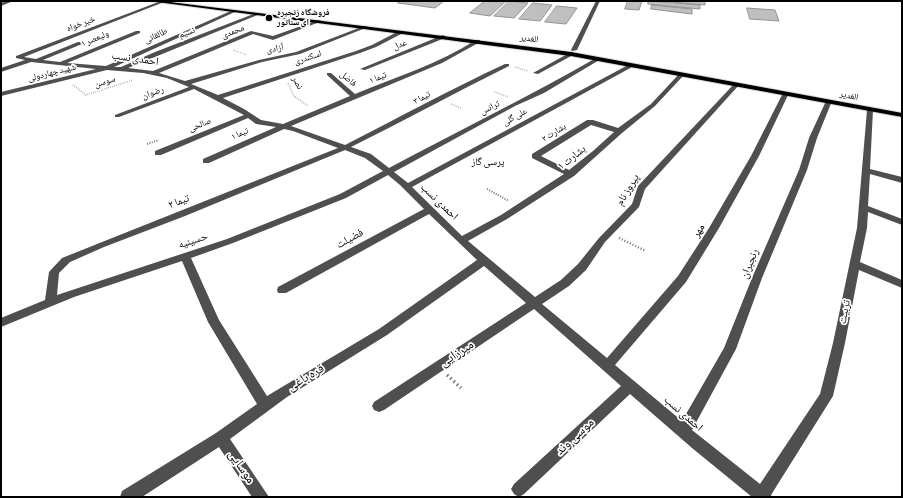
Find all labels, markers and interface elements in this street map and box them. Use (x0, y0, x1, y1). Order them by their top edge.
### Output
place label: فروشگاه زنجیره ای سناتور (277, 8, 330, 29)
marker: فروشگاه زنجیره ای سناتور (264, 13, 274, 23)
street label: خیر خواه (65, 14, 97, 34)
street label: محمدی (220, 23, 246, 41)
street label: نسیم (177, 25, 197, 41)
street label: طالقانی (143, 26, 169, 46)
street label: ولیعصر ۱ (79, 28, 111, 50)
street label: الغدیر (519, 32, 539, 46)
street label: عدل (391, 37, 409, 53)
street label: آزادی (266, 42, 284, 56)
street label: احمدی نسب (111, 49, 159, 69)
street label: اسکندری (293, 49, 323, 67)
street label: شهید چهاردولی (27, 62, 77, 84)
street label: فاضل (337, 69, 359, 89)
street label: تیما ۱ (368, 70, 388, 86)
street label: سوسن (93, 74, 117, 90)
street label: نصر (289, 75, 305, 91)
street label: رضوان (141, 84, 165, 102)
street label: تیما ۳ (412, 89, 432, 107)
street label: الغدیر (839, 89, 859, 103)
street label: ترانس (478, 98, 502, 118)
street label: علی گلی (501, 106, 529, 128)
street label: صالحی (187, 116, 213, 134)
street label: بشارت ۲ (540, 121, 568, 145)
street label: ۱ تیما (230, 125, 250, 143)
street label: بشارت ۱ (555, 143, 589, 173)
district label: پرسی گاز (471, 156, 505, 168)
street label: پیروز نام (613, 172, 643, 208)
street label: احمدی نسب (417, 181, 461, 223)
street label: تیما ۲ (166, 192, 192, 212)
street label: مهر (690, 222, 708, 240)
street label: فضیلت (334, 226, 366, 252)
street label: حسینیه (177, 230, 209, 252)
street label: رنجبران (738, 247, 762, 281)
street label: تربیت (836, 299, 854, 325)
street label: میرزایی (437, 337, 477, 371)
street label: قره باغی (285, 361, 327, 395)
street label: احمدی نسب (661, 394, 705, 434)
street label: موسی وند (552, 415, 598, 459)
street label: موسایی (224, 447, 258, 487)

